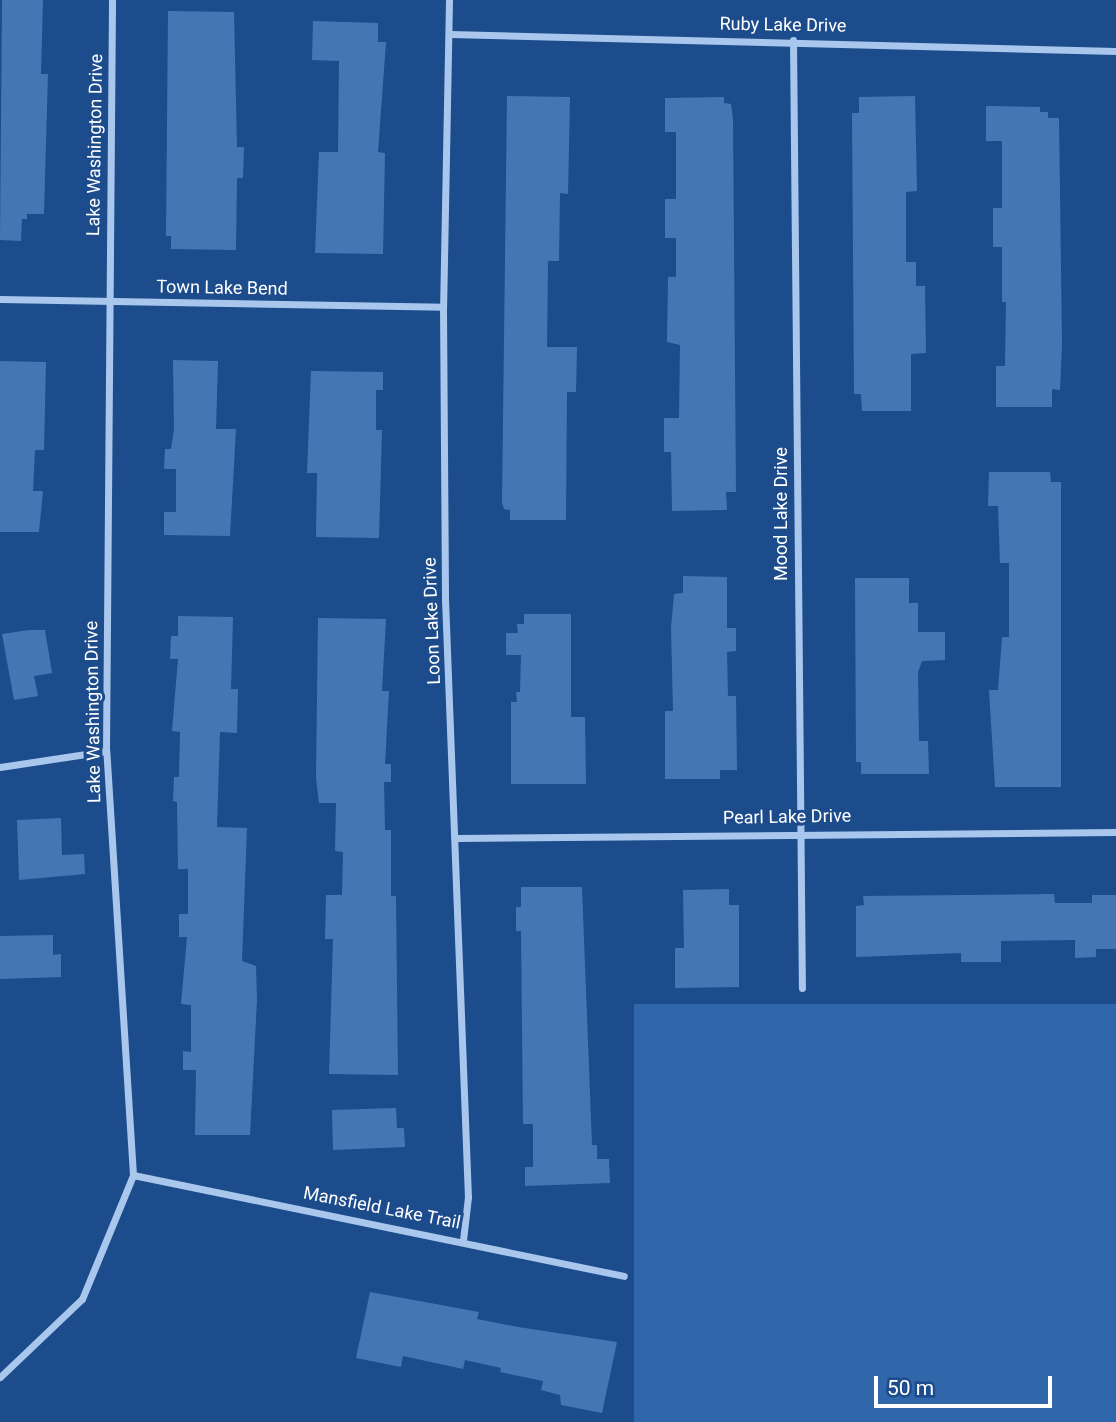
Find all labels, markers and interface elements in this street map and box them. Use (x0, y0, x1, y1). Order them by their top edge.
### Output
street label: Ruby Lake Drive (719, 13, 847, 37)
street label: Lake Washington Drive (83, 54, 107, 236)
street label: Town Lake Bend (156, 276, 288, 300)
street label: Mood Lake Drive (770, 447, 792, 581)
street label: Loon Lake Drive (419, 557, 445, 685)
street label: Lake Washington Drive (81, 621, 105, 803)
street label: Pearl Lake Drive (723, 805, 851, 829)
street label: Mansfield Lake Trail (301, 1182, 463, 1234)
scale bar (878, 1362, 1056, 1406)
text: 50 m (887, 1376, 934, 1400)

